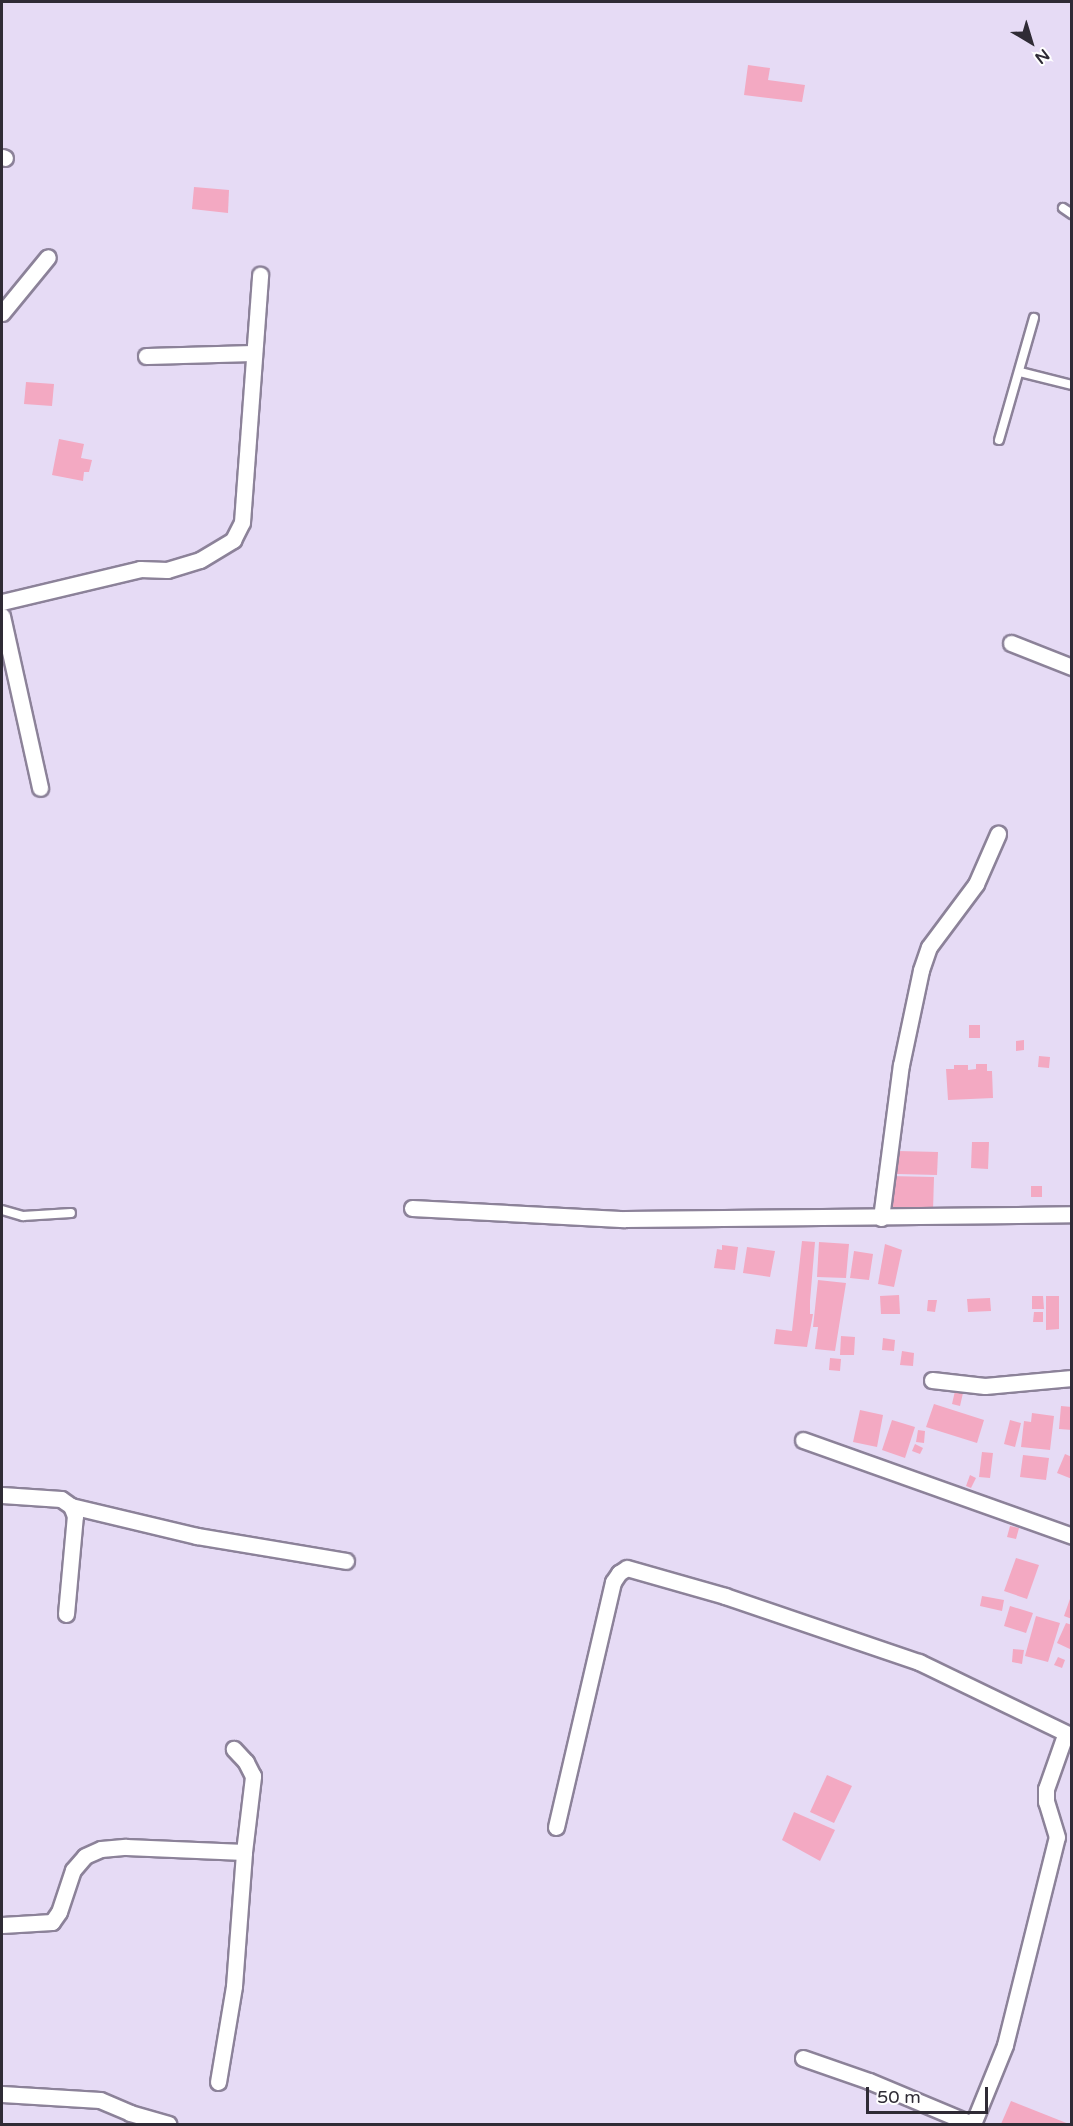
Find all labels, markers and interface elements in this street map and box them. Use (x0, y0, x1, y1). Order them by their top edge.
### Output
north arrow (1001, 12, 1061, 72)
text: N (1031, 44, 1053, 68)
scale bar (869, 2075, 990, 2113)
text: 50 m (877, 2086, 921, 2108)

